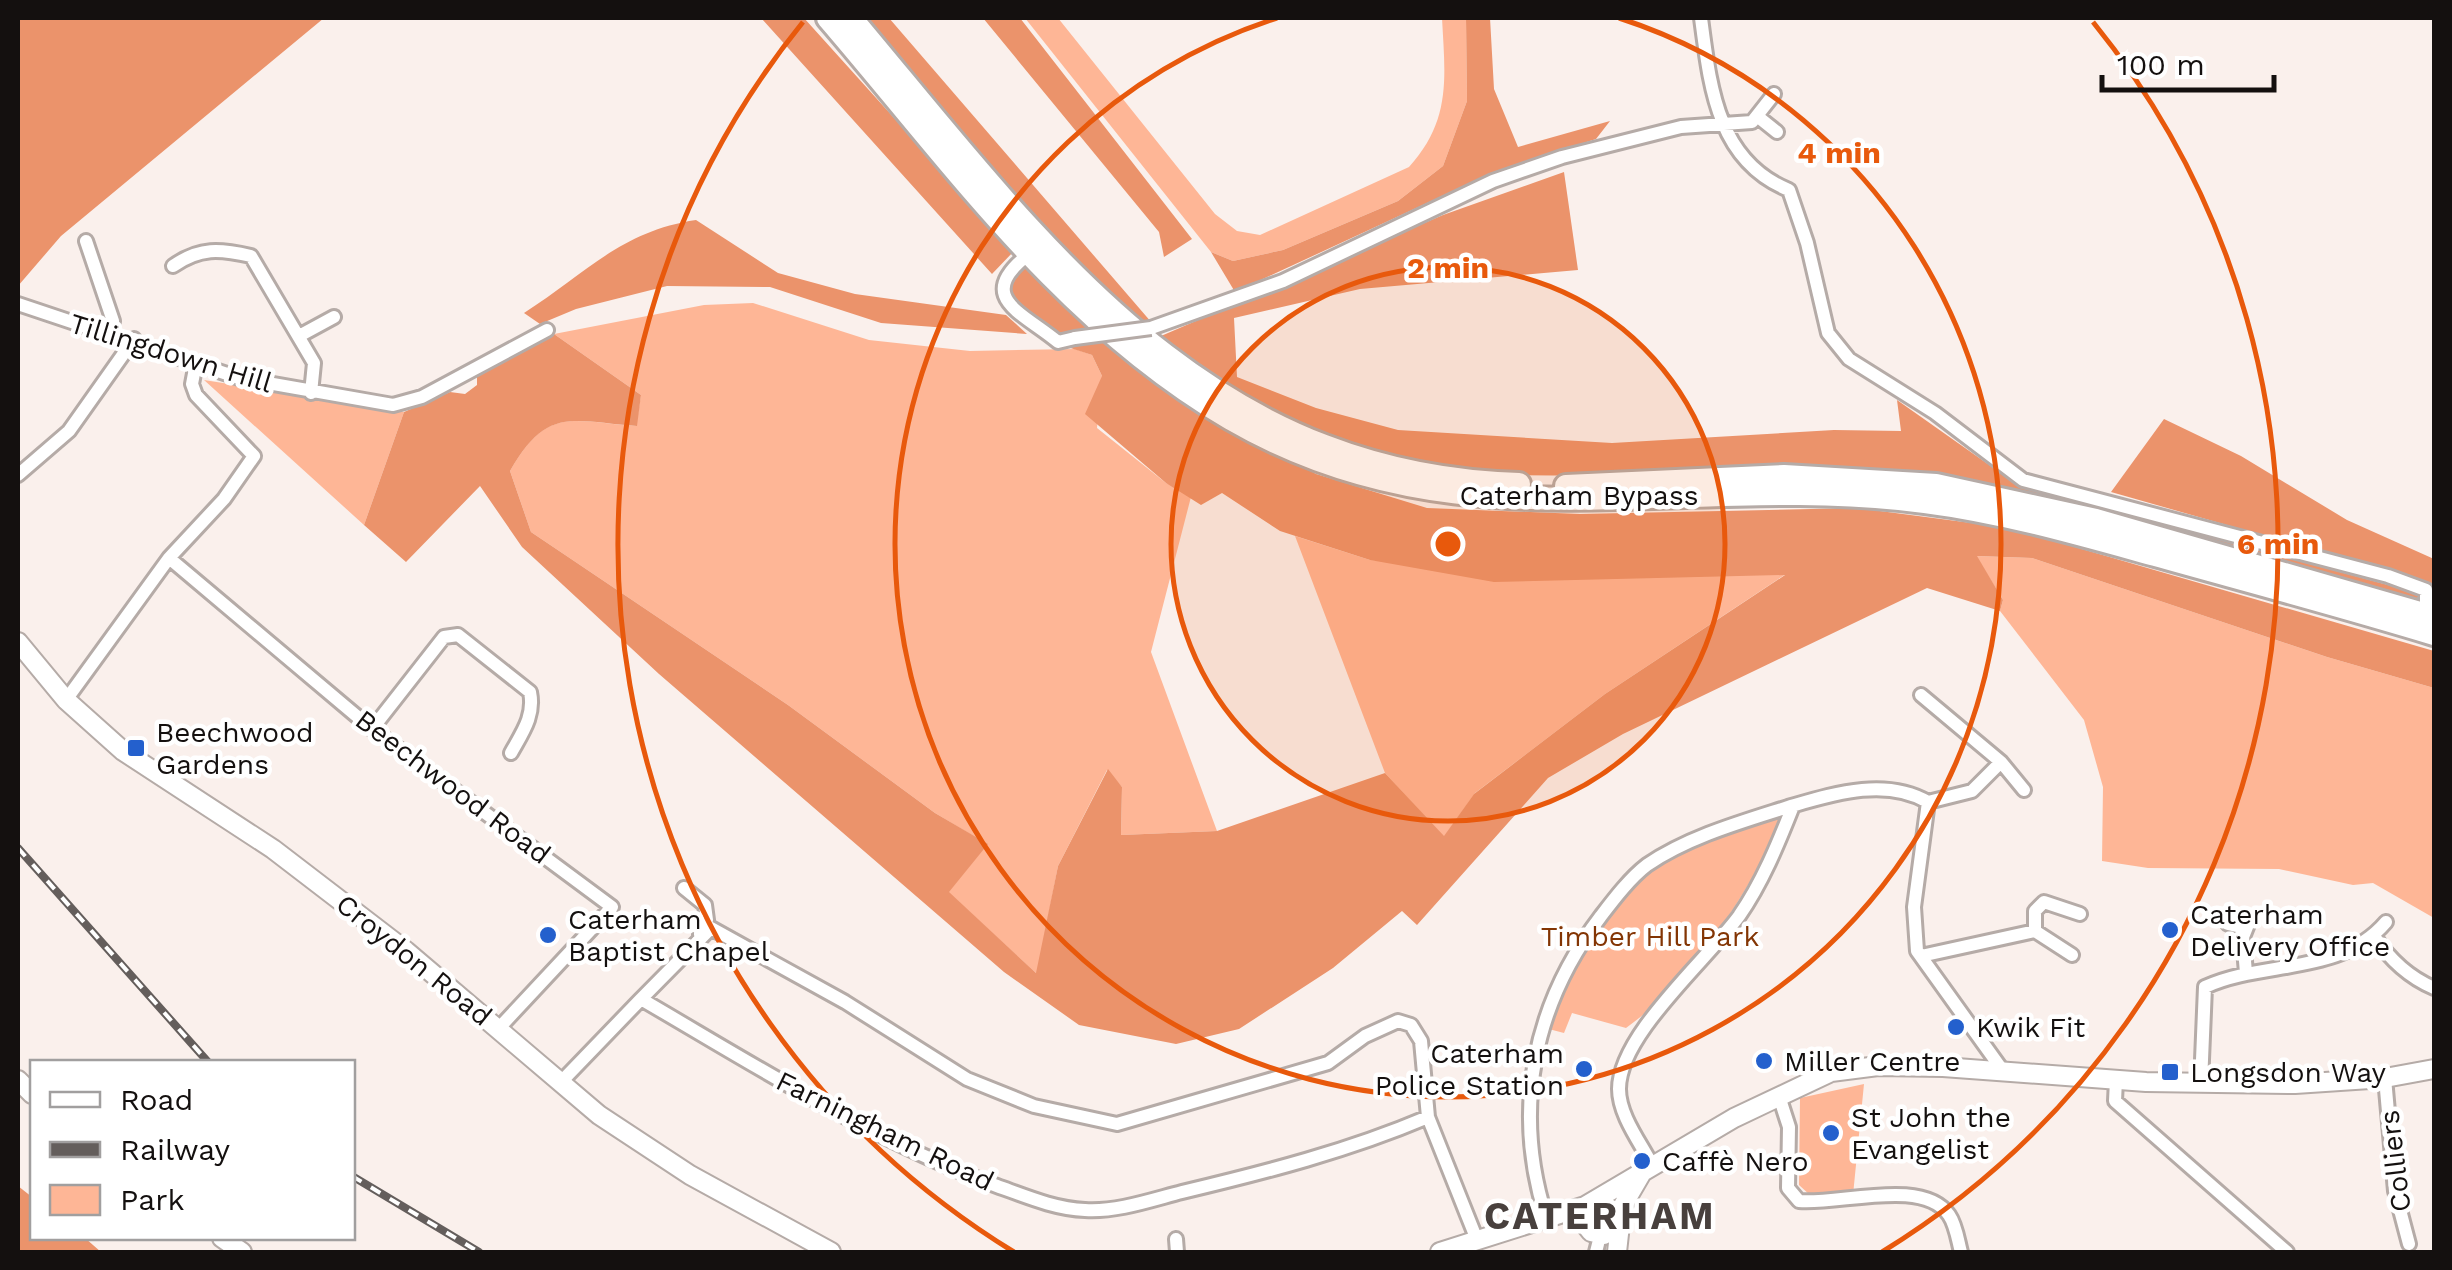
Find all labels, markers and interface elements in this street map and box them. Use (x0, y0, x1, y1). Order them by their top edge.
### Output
scale bar (2102, 30, 2274, 92)
text: 100 m (2117, 47, 2205, 82)
text: 4 min (1797, 135, 1881, 170)
text: 2 min (1407, 250, 1489, 285)
street label: Tillingdown Hill (66, 307, 277, 400)
street label: Caterham Bypass (1460, 479, 1698, 512)
centre of rings (1430, 526, 1466, 562)
text: 6 min (2237, 526, 2319, 561)
street label: Beechwood Road (349, 703, 557, 871)
place label: Beechwood Gardens (156, 716, 314, 781)
marker: Beechwood Gardens (125, 737, 147, 759)
street label: Croydon Road (330, 887, 498, 1033)
place label: Caterham Delivery Office (2190, 898, 2390, 963)
place label: Caterham Baptist Chapel (568, 903, 770, 968)
marker: Caterham Delivery Office (2159, 919, 2181, 941)
park label: Timber Hill Park (1541, 920, 1759, 953)
marker: Caterham Baptist Chapel (537, 924, 559, 946)
place label: Kwik Fit (1976, 1011, 2085, 1044)
marker: Kwik Fit (1945, 1016, 1967, 1038)
place label: Caterham Police Station (1375, 1037, 1564, 1102)
place label: Miller Centre (1784, 1045, 1960, 1078)
marker: Miller Centre (1753, 1050, 1775, 1072)
place label: Longsdon Way (2190, 1056, 2386, 1089)
marker: Caterham Police Station (1573, 1058, 1595, 1080)
legend (30, 1060, 355, 1240)
marker: Longsdon Way (2159, 1061, 2181, 1083)
street label: Farningham Road (771, 1064, 999, 1198)
text: Road (120, 1082, 193, 1117)
place label: St John the Evangelist (1851, 1101, 2011, 1166)
street label: Colliers (2372, 1108, 2418, 1214)
marker: St John the Evangelist (1820, 1122, 1842, 1144)
text: Railway (120, 1132, 230, 1167)
place label: Caffè Nero (1662, 1145, 1809, 1178)
marker: Caffè Nero (1631, 1150, 1653, 1172)
text: Park (120, 1182, 185, 1217)
district label: CATERHAM (1484, 1194, 1716, 1238)

